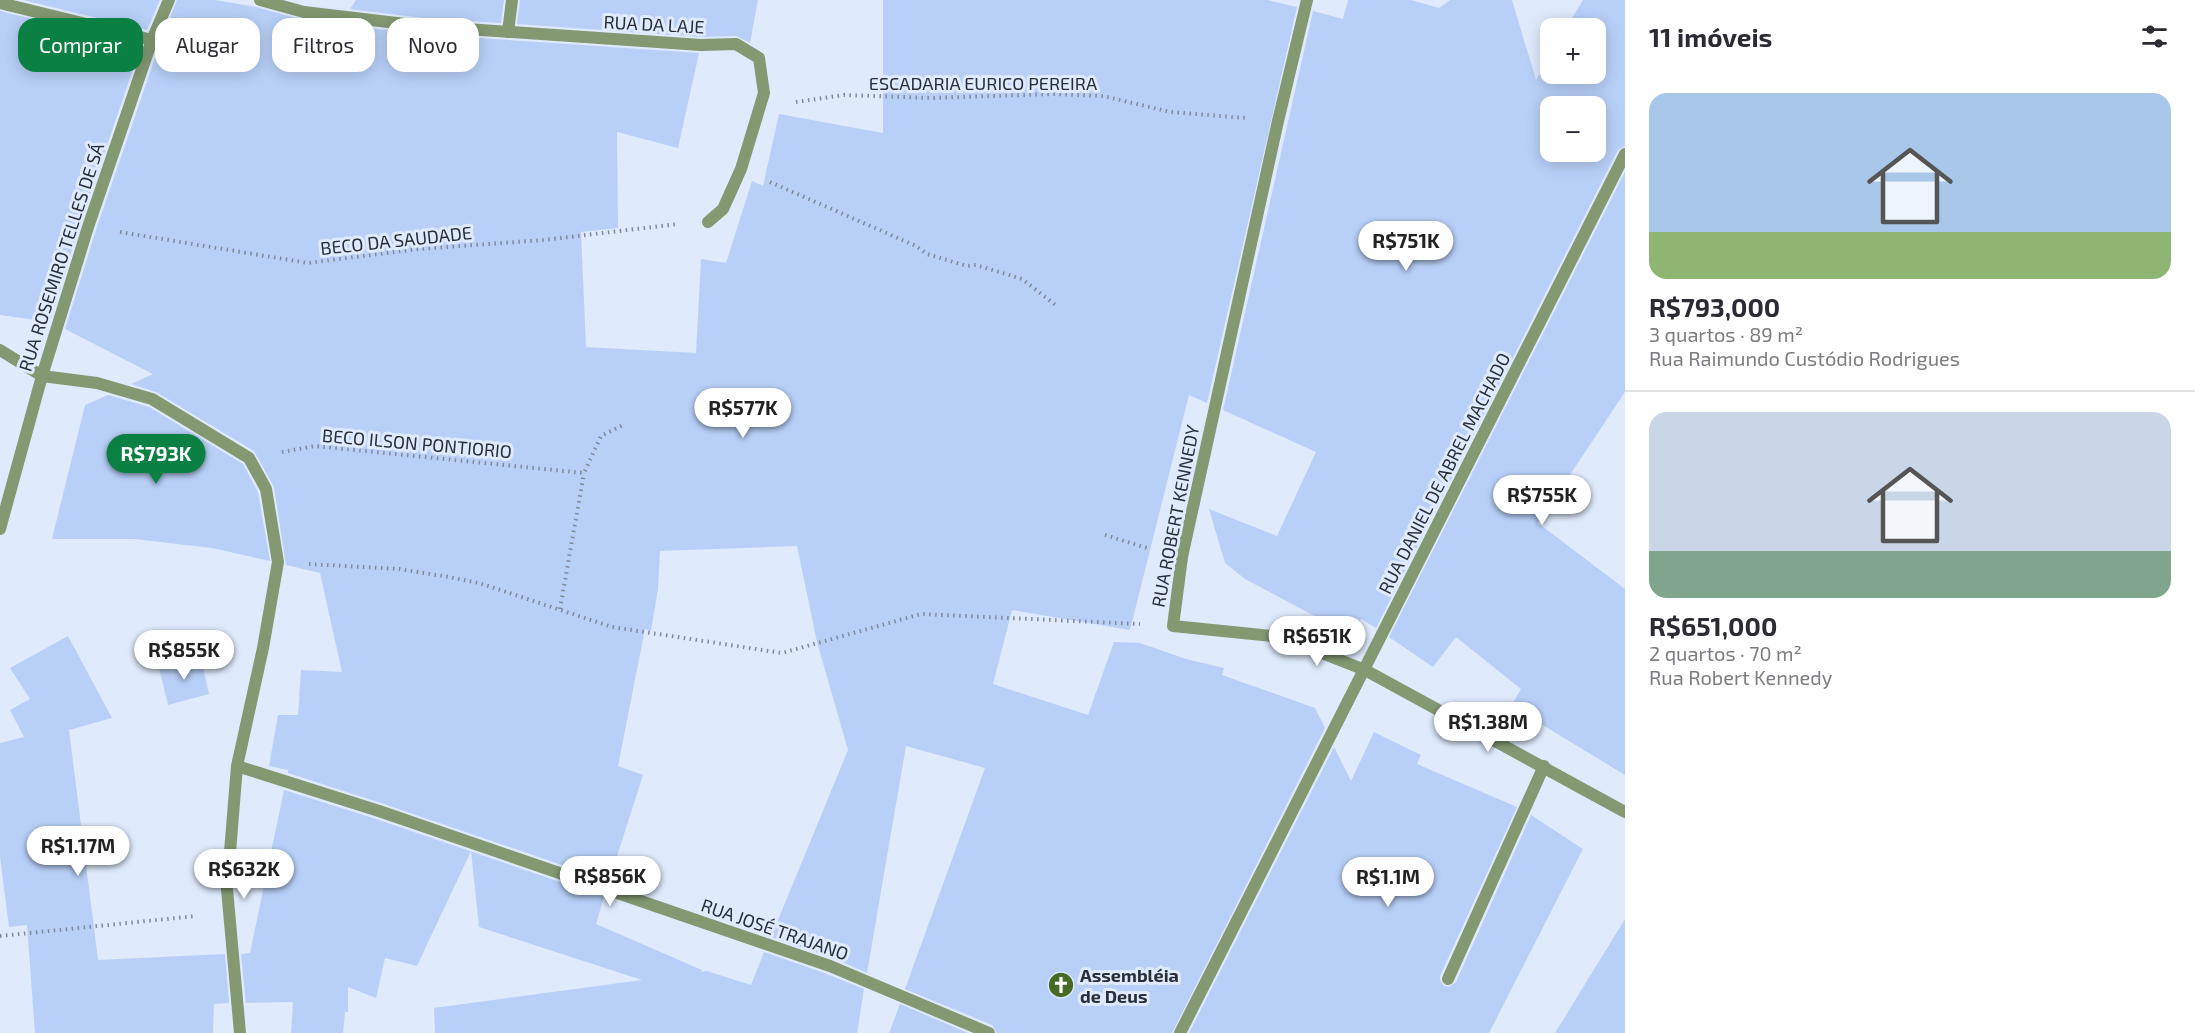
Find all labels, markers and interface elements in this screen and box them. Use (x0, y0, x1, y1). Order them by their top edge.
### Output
street label: RUA DA LAJE (603, 10, 705, 38)
chip: Comprar (18, 18, 143, 72)
chip: Alugar (155, 18, 260, 72)
chip: Filtros (272, 18, 375, 72)
chip: Novo (387, 18, 479, 72)
map controls (1540, 18, 1606, 162)
button: + (1540, 18, 1606, 84)
icon: filters (2138, 20, 2171, 53)
text: 11 imóveis (1649, 21, 1772, 52)
street label: ESCADARIA EURICO PEREIRA (869, 72, 1098, 94)
button: − (1540, 96, 1606, 162)
icon: home (1856, 132, 1964, 240)
street label: RUA ROSEMIRO TELLES DE SÁ (14, 139, 109, 374)
street label: BECO DA SAUDADE (319, 221, 473, 259)
pin: R$751K (1357, 221, 1455, 272)
text: R$751K (1372, 228, 1440, 252)
text: R$793,000 (1649, 291, 1780, 322)
text: 3 quartos · 89 m² (1649, 322, 1803, 346)
text: Rua Raimundo Custódio Rodrigues (1649, 346, 1960, 370)
street label: RUA DANIEL DE ABREL MACHADO (1373, 349, 1515, 597)
pin: R$577K (694, 388, 792, 439)
text: R$577K (708, 395, 778, 419)
street label: RUA ROBERT KENNEDY (1147, 422, 1204, 609)
street label: BECO ILSON PONTIORIO (321, 424, 513, 462)
pin: R$793K (107, 434, 205, 485)
text: R$793K (121, 441, 191, 465)
icon: home (1856, 451, 1964, 559)
pin: R$755K (1493, 475, 1591, 526)
text: R$755K (1507, 482, 1577, 506)
text: R$651,000 (1649, 610, 1777, 641)
pin: R$651K (1268, 616, 1366, 667)
text: R$651K (1283, 623, 1351, 647)
pin: R$855K (135, 630, 233, 681)
text: R$855K (148, 637, 220, 661)
text: 2 quartos · 70 m² (1649, 641, 1802, 665)
text: Rua Robert Kennedy (1649, 665, 1832, 689)
pin: R$1.38M (1433, 702, 1543, 753)
text: R$1.38M (1448, 709, 1528, 733)
pin: R$1.17M (23, 826, 133, 877)
text: R$1.17M (41, 833, 115, 857)
pin: R$632K (195, 849, 293, 900)
text: R$632K (208, 856, 280, 880)
pin: R$856K (561, 856, 659, 907)
pin: R$1.1M (1339, 857, 1437, 908)
text: R$856K (574, 863, 646, 887)
text: R$1.1M (1356, 864, 1420, 888)
street label: RUA JOSÉ TRAJANO (699, 894, 851, 964)
place label: Assembléia de Deus (1080, 964, 1179, 1007)
church icon: Assembléia de Deus (1046, 970, 1076, 1000)

